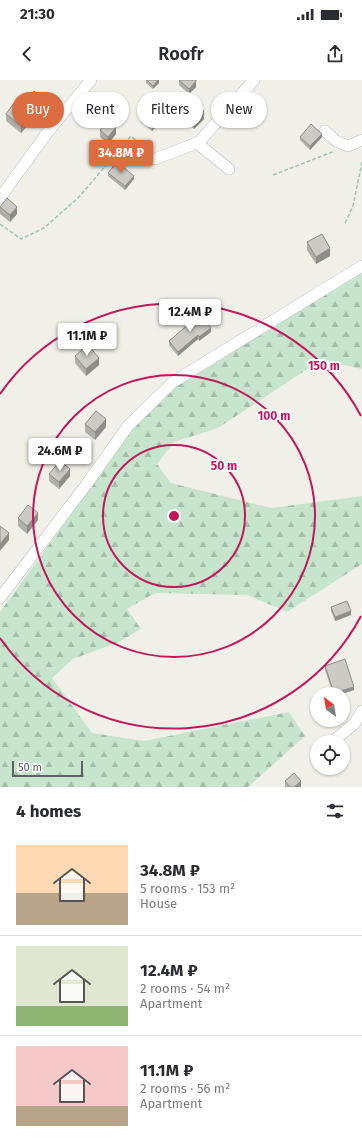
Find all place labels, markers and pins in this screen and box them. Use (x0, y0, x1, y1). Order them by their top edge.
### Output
pin: 34.8M ₽ (84, 140, 158, 174)
pin: 12.4M ₽ (153, 299, 227, 333)
pin: 11.1M ₽ (50, 323, 124, 357)
pin: 24.6M ₽ (23, 438, 97, 472)
centre of rings (167, 509, 181, 523)

